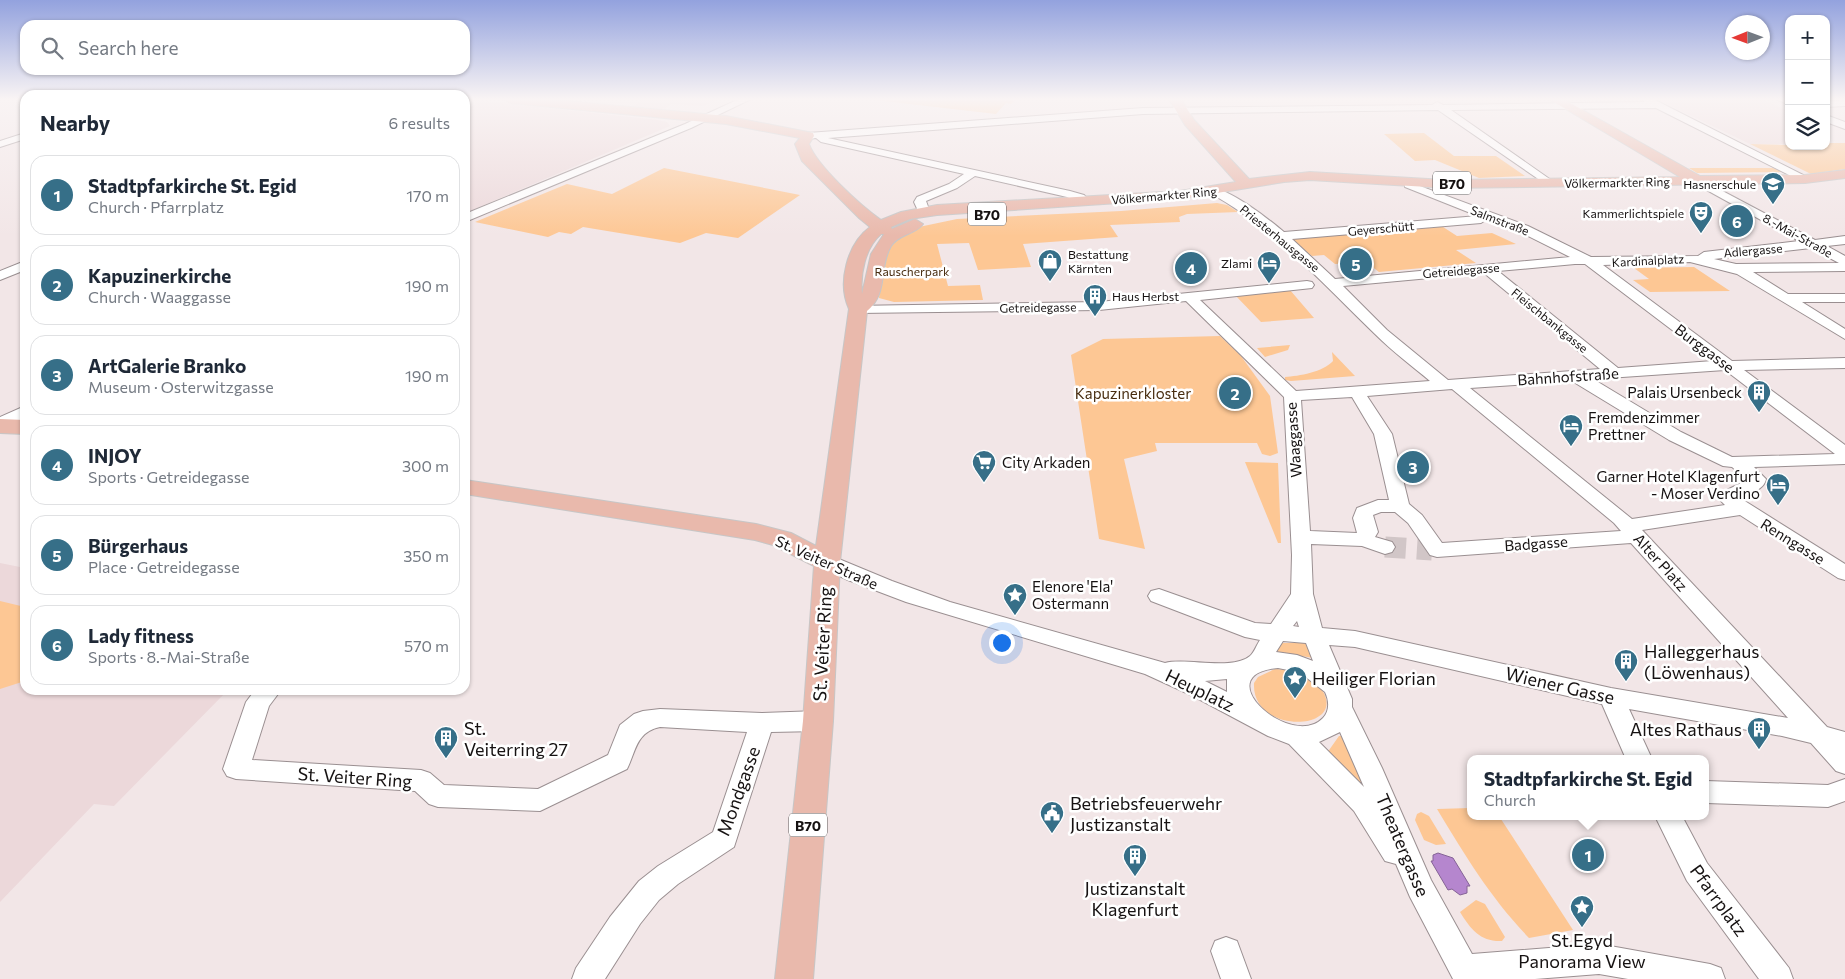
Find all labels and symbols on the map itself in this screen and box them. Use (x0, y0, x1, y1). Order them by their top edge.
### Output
north arrow (1725, 15, 1770, 60)
school or university icon: Hasnerschule (1760, 171, 1786, 205)
road number: B70 (1433, 172, 1471, 194)
street label: Völkermarkter Ring (1564, 174, 1670, 190)
place label: Hasnerschule (1683, 177, 1756, 191)
street label: Völkermarkter Ring (1111, 183, 1218, 207)
theatre icon: Kammerlichtspiele (1688, 200, 1714, 234)
road number: B70 (968, 202, 1006, 225)
street label: Priesterhausgasse (1237, 202, 1323, 274)
street label: Salmstraße (1469, 202, 1531, 238)
pin: 6 (1721, 202, 1753, 240)
place label: Kammerlichtspiele (1582, 206, 1684, 220)
street label: 8.-Mai-Straße (1761, 210, 1835, 260)
street label: Geyerschütt (1347, 218, 1415, 238)
street label: Adlergasse (1723, 240, 1783, 260)
pin: 5 (1340, 245, 1372, 283)
place label: Bestattung Kärnten (1068, 247, 1129, 275)
shop icon: Bestattung Kärnten (1037, 248, 1063, 282)
pin: 4 (1175, 249, 1207, 287)
hotel icon: Zlami (1256, 250, 1282, 284)
street label: Kardinalplatz (1611, 251, 1685, 269)
place label: Zlami (1221, 256, 1252, 270)
street label: Getreidegasse (1422, 260, 1500, 280)
park label: Rauscherpark (874, 264, 950, 278)
building icon: Haus Herbst (1082, 283, 1108, 317)
street label: Fleischbankgasse (1509, 285, 1591, 355)
place label: Haus Herbst (1112, 289, 1179, 303)
street label: Getreidegasse (999, 299, 1077, 315)
street label: Burggasse (1672, 320, 1738, 376)
street label: Bahnhofstraße (1517, 363, 1619, 389)
pin: 2 (1219, 374, 1251, 412)
building icon: Palais Ursenbeck (1746, 379, 1772, 413)
place label: Palais Ursenbeck (1627, 383, 1742, 401)
park label: Kapuzinerkloster (1075, 384, 1191, 402)
street label: Waaggasse (1281, 402, 1305, 478)
place label: Fremdenzimmer Prettner (1588, 408, 1700, 443)
hotel icon: Fremdenzimmer Prettner (1558, 413, 1584, 447)
pin: 3 (1397, 448, 1429, 486)
supermarket icon: City Arkaden (971, 449, 997, 483)
place label: City Arkaden (1002, 453, 1090, 471)
place label: Garner Hotel Klagenfurt - Moser Verdino (1596, 467, 1760, 502)
hotel icon: Garner Hotel Klagenfurt - Moser Verdino (1765, 472, 1791, 506)
street label: Renngasse (1758, 514, 1828, 568)
street label: Alter Platz (1630, 529, 1692, 595)
street label: St. Veiter Straße (773, 531, 881, 593)
street label: Badgasse (1504, 532, 1568, 554)
place label: Elenore 'Ela' Ostermann (1032, 577, 1113, 612)
place icon: Elenore 'Ela' Ostermann (1002, 582, 1028, 616)
street label: St. Veiter Ring (808, 586, 836, 702)
your location (989, 630, 1015, 656)
place label: Halleggerhaus (Löwenhaus) (1644, 640, 1760, 683)
building icon: Halleggerhaus (Löwenhaus) (1613, 648, 1639, 682)
street label: Wiener Gasse (1503, 662, 1617, 708)
street label: Heuplatz (1162, 664, 1238, 716)
place icon: Heiliger Florian (1282, 665, 1308, 699)
place label: Heiliger Florian (1312, 667, 1436, 689)
building icon: Altes Rathaus (1746, 716, 1772, 750)
place label: St. Veiterring 27 (464, 717, 568, 760)
place label: Altes Rathaus (1630, 718, 1742, 740)
building icon: St. Veiterring 27 (433, 725, 459, 759)
street label: Mondgasse (712, 743, 764, 839)
street label: St. Veiter Ring (297, 762, 413, 792)
street label: Theatergasse (1371, 790, 1435, 900)
place label: Betriebsfeuerwehr Justizanstalt (1070, 792, 1222, 835)
public building icon: Betriebsfeuerwehr Justizanstalt (1039, 800, 1065, 834)
road number: B70 (789, 814, 827, 836)
pin: 1 (1572, 836, 1604, 874)
building icon: Justizanstalt Klagenfurt (1122, 843, 1148, 877)
street label: Pfarrplatz (1686, 860, 1752, 940)
place label: Justizanstalt Klagenfurt (1085, 877, 1186, 920)
place icon: St.Egyd Panorama View (1569, 894, 1595, 928)
place label: St.Egyd Panorama View (1518, 929, 1646, 972)

